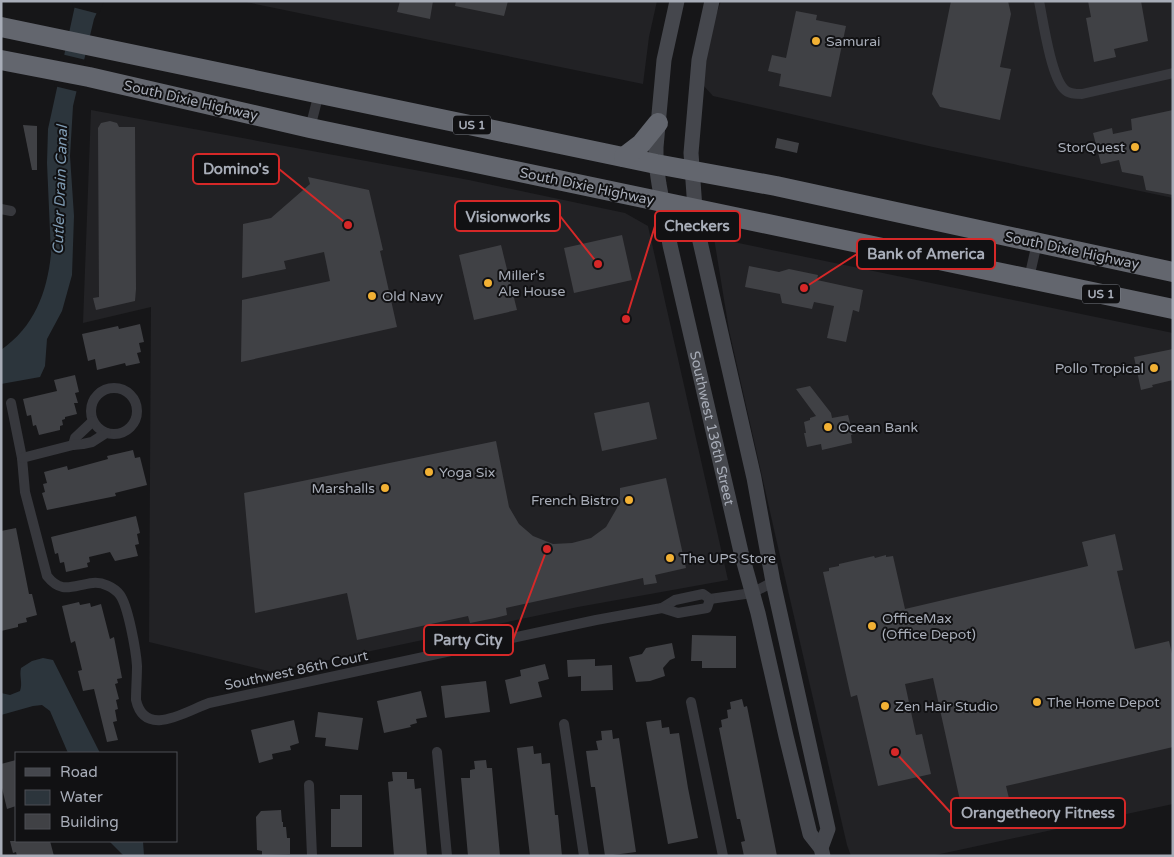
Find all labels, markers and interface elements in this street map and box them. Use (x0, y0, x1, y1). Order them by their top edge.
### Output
place label: Samurai (826, 33, 881, 50)
marker: Samurai (810, 35, 822, 47)
street label: South Dixie Highway (122, 77, 260, 124)
road number: US 1 (453, 116, 491, 134)
water label: Cutler Drain Canal (49, 123, 71, 255)
place label: StorQuest (1058, 139, 1126, 156)
marker: StorQuest (1129, 141, 1141, 153)
callout: Domino's (193, 154, 279, 184)
text: Domino's (203, 160, 269, 178)
street label: South Dixie Highway (518, 164, 656, 209)
callout: Visionworks (455, 201, 560, 231)
text: Visionworks (466, 208, 551, 226)
callout: Checkers (655, 211, 740, 241)
text: Checkers (664, 217, 730, 235)
street label: South Dixie Highway (1003, 228, 1141, 273)
callout: Bank of America (857, 239, 995, 269)
text: Bank of America (867, 245, 985, 263)
place label: Miller's Ale House (498, 267, 566, 300)
marker: Miller's Ale House (482, 277, 494, 289)
road number: US 1 (1082, 284, 1120, 304)
place label: Old Navy (382, 288, 444, 305)
marker: Old Navy (366, 290, 378, 302)
street label: Southwest 136th Street (686, 349, 738, 508)
place label: Pollo Tropical (1055, 360, 1144, 377)
marker: Pollo Tropical (1148, 362, 1160, 374)
place label: Ocean Bank (838, 419, 919, 436)
marker: Ocean Bank (822, 421, 834, 433)
place label: Yoga Six (439, 464, 495, 481)
marker: Yoga Six (423, 466, 435, 478)
place label: Marshalls (311, 480, 375, 497)
marker: Marshalls (379, 482, 391, 494)
place label: French Bistro (531, 492, 619, 509)
marker: French Bistro (623, 494, 635, 506)
place label: The UPS Store (680, 550, 776, 567)
marker: The UPS Store (664, 552, 676, 564)
place label: OfficeMax (Office Depot) (882, 610, 976, 643)
marker: OfficeMax (Office Depot) (866, 620, 878, 632)
callout: Party City (424, 625, 513, 655)
text: Party City (433, 631, 503, 650)
street label: Southwest 86th Court (223, 647, 370, 694)
place label: The Home Depot (1047, 694, 1160, 711)
marker: The Home Depot (1031, 696, 1043, 708)
place label: Zen Hair Studio (895, 698, 998, 715)
marker: Zen Hair Studio (879, 700, 891, 712)
legend (15, 752, 178, 842)
text: Road (60, 763, 98, 781)
text: Water (60, 788, 103, 806)
callout: Orangetheory Fitness (951, 798, 1125, 828)
text: Orangetheory Fitness (961, 804, 1115, 823)
text: Building (60, 813, 119, 831)

